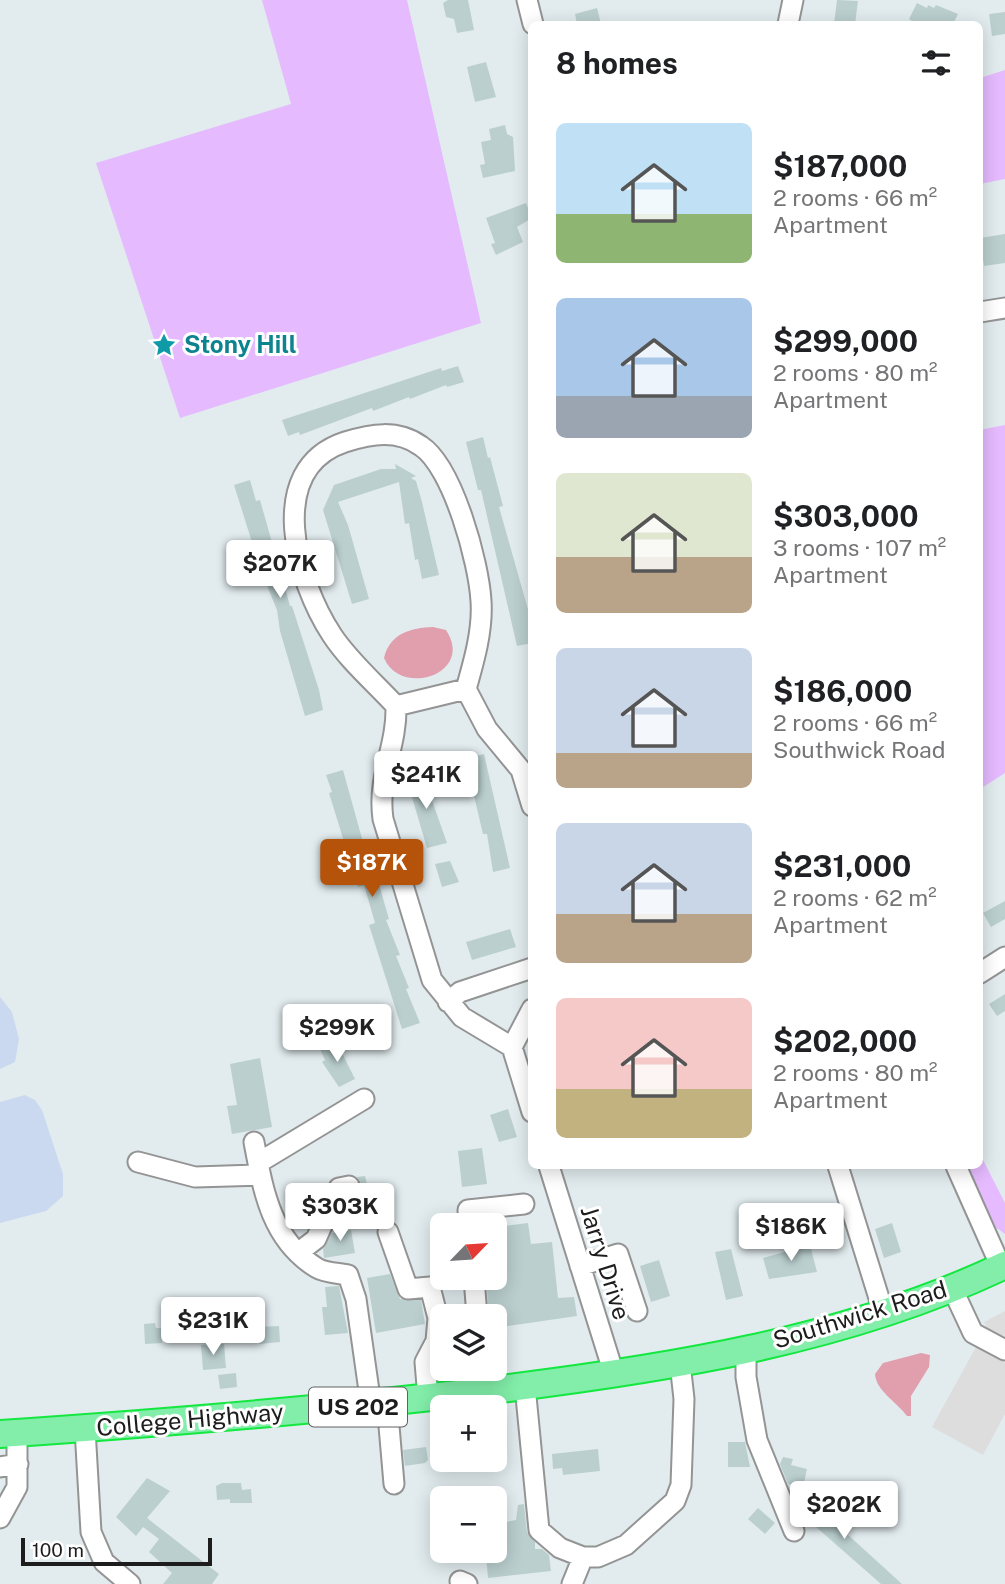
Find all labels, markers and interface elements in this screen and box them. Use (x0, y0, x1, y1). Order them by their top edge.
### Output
icon: filters (917, 44, 955, 82)
text: 8 homes (556, 45, 678, 81)
text: $187,000 (773, 148, 907, 184)
icon: home (612, 151, 696, 235)
text: 2 rooms · 66 m² (773, 184, 937, 211)
text: Apartment (773, 211, 888, 238)
text: $299,000 (773, 323, 918, 359)
icon: home (612, 326, 696, 410)
place label: Stony Hill (184, 330, 297, 358)
place icon: Stony Hill (150, 331, 178, 359)
text: 2 rooms · 80 m² (773, 359, 938, 386)
text: Apartment (773, 386, 888, 413)
text: $303,000 (773, 498, 919, 534)
icon: home (612, 501, 696, 585)
text: 3 rooms · 107 m² (773, 534, 946, 561)
pin: $207K (231, 540, 329, 600)
text: $207K (242, 549, 318, 576)
text: Apartment (773, 561, 888, 588)
text: $186,000 (773, 673, 912, 709)
icon: home (612, 676, 696, 760)
text: 2 rooms · 66 m² (773, 709, 937, 736)
text: Southwick Road (773, 736, 946, 763)
pin: $241K (377, 752, 475, 811)
text: $241K (390, 760, 462, 787)
pin: $187K (323, 839, 421, 899)
text: $187K (336, 848, 408, 875)
text: $231,000 (773, 848, 911, 884)
icon: home (612, 851, 696, 935)
text: 2 rooms · 62 m² (773, 884, 937, 911)
text: Apartment (773, 911, 888, 938)
pin: $299K (288, 1004, 386, 1064)
text: $299K (299, 1013, 376, 1040)
text: $202,000 (773, 1023, 917, 1059)
icon: home (612, 1026, 696, 1110)
text: 2 rooms · 80 m² (773, 1059, 938, 1086)
text: Apartment (773, 1086, 888, 1113)
pin: $303K (291, 1184, 389, 1243)
text: $303K (301, 1192, 379, 1219)
street label: Jarry Drive (575, 1202, 637, 1323)
pin: $186K (742, 1204, 840, 1263)
text: $186K (755, 1212, 827, 1239)
north arrow (430, 1213, 508, 1290)
map controls (430, 1213, 507, 1563)
street label: Southwick Road (770, 1274, 950, 1354)
pin: $231K (164, 1298, 262, 1357)
button: layers (430, 1304, 507, 1381)
text: $231K (177, 1306, 249, 1333)
road number: US 202 (309, 1388, 407, 1426)
button: + (430, 1395, 507, 1472)
street label: College Highway (95, 1397, 285, 1441)
pin: $202K (795, 1482, 893, 1541)
button: − (430, 1486, 507, 1563)
text: $202K (806, 1490, 882, 1517)
scale bar (21, 1535, 212, 1567)
text: 100 m (32, 1539, 84, 1561)

